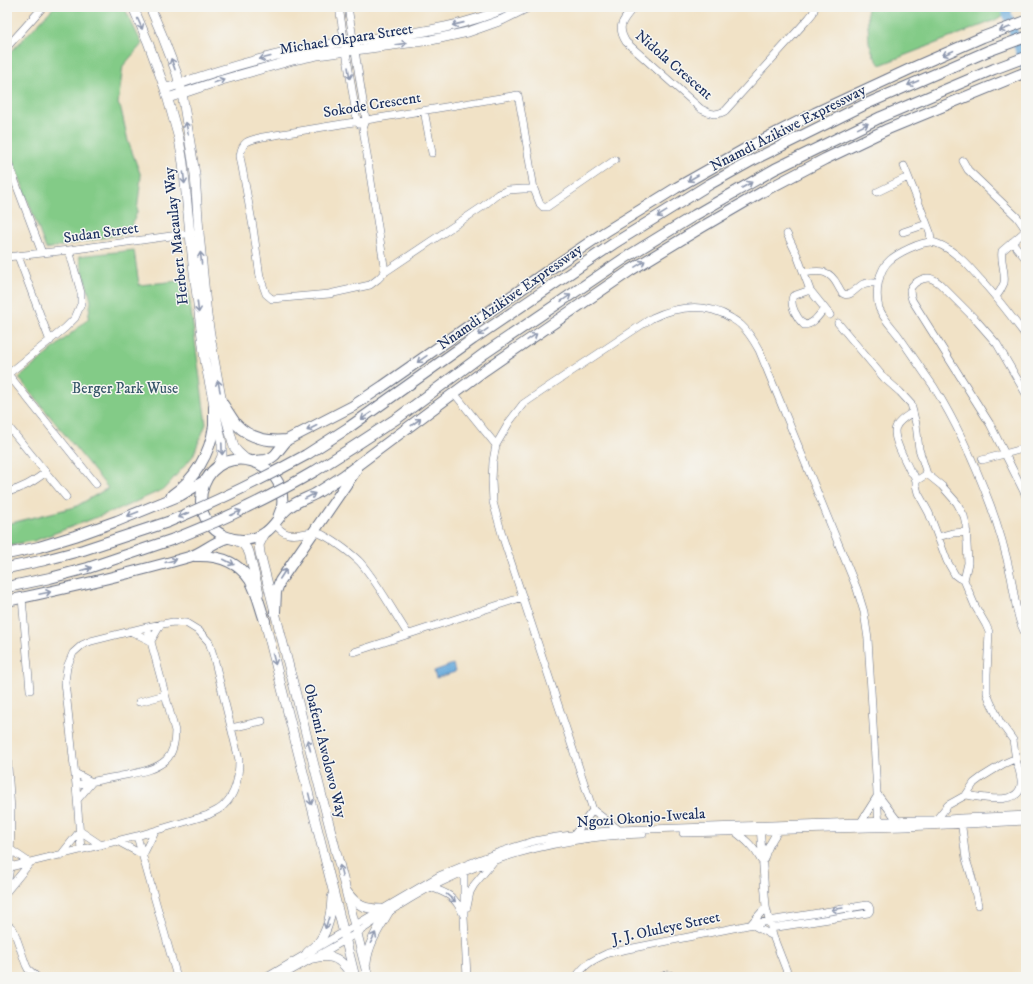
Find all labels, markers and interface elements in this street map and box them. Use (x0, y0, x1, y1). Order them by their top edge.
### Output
one-way arrow (137, 18, 144, 30)
street label: Michael Okpara Street (278, 19, 414, 59)
one-way arrow (452, 21, 465, 29)
street label: Nidola Crescent (631, 26, 717, 104)
one-way arrow (999, 26, 1011, 34)
one-way arrow (394, 40, 407, 48)
one-way arrow (942, 50, 954, 57)
one-way arrow (259, 54, 272, 62)
one-way arrow (169, 57, 176, 70)
one-way arrow (345, 66, 353, 79)
one-way arrow (213, 77, 226, 84)
street label: Nnamdi Azikiwe Expressway (707, 80, 870, 176)
one-way arrow (908, 80, 920, 88)
street label: Sokode Crescent (322, 88, 422, 122)
one-way arrow (183, 122, 191, 135)
one-way arrow (857, 122, 869, 129)
street label: Herbert Macaulay Way (159, 165, 193, 306)
one-way arrow (180, 171, 188, 184)
one-way arrow (687, 175, 699, 183)
one-way arrow (741, 180, 753, 188)
one-way arrow (656, 211, 668, 219)
street label: Sudan Street (62, 218, 140, 248)
street label: Nnamdi Azikiwe Expressway (434, 239, 587, 354)
one-way arrow (197, 251, 205, 264)
one-way arrow (634, 260, 646, 268)
one-way arrow (560, 294, 571, 302)
one-way arrow (194, 300, 202, 313)
one-way arrow (478, 328, 489, 336)
one-way arrow (526, 333, 537, 341)
one-way arrow (417, 355, 428, 363)
park label: Berger Park Wuse (72, 379, 178, 398)
one-way arrow (215, 380, 223, 393)
one-way arrow (361, 412, 372, 420)
one-way arrow (410, 417, 421, 426)
one-way arrow (306, 424, 318, 432)
one-way arrow (218, 442, 226, 455)
one-way arrow (303, 492, 315, 500)
one-way arrow (230, 509, 242, 516)
one-way arrow (127, 511, 139, 519)
one-way arrow (178, 512, 190, 520)
one-way arrow (164, 557, 177, 565)
one-way arrow (222, 558, 234, 566)
one-way arrow (79, 564, 92, 572)
one-way arrow (279, 569, 288, 580)
one-way arrow (38, 588, 51, 596)
one-way arrow (271, 652, 279, 665)
street label: Obafemi Awolowo Way (299, 682, 351, 821)
one-way arrow (305, 739, 312, 752)
one-way arrow (306, 792, 314, 805)
street label: Ngozi Okonjo-Iweala (576, 804, 707, 832)
one-way arrow (337, 865, 344, 878)
one-way arrow (446, 893, 457, 902)
one-way arrow (831, 906, 844, 914)
street label: J. J. Oluleye Street (608, 907, 722, 949)
one-way arrow (323, 916, 330, 929)
one-way arrow (370, 932, 377, 944)

